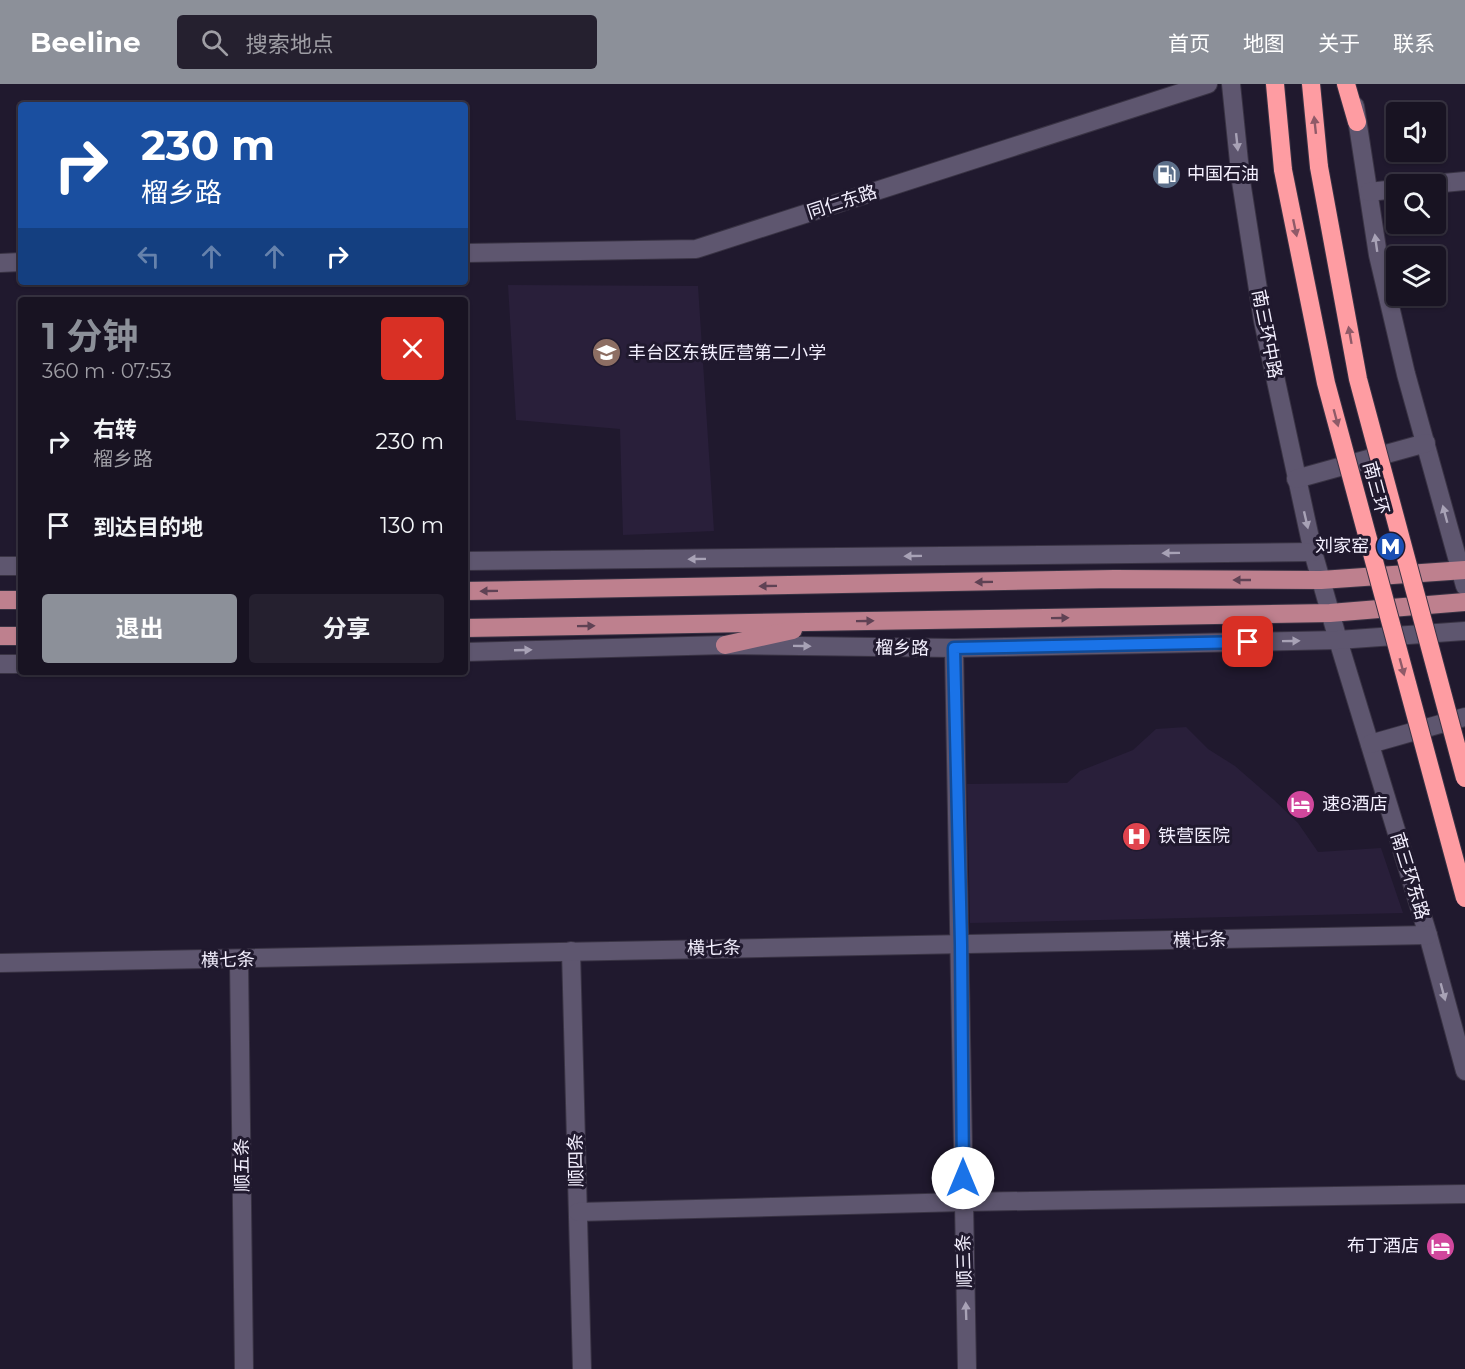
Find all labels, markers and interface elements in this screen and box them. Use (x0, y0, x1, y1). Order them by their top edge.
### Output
search box (177, 15, 597, 69)
text: Beeline (30, 25, 141, 59)
icon: search (198, 26, 231, 59)
text: 搜索地点 (246, 31, 334, 58)
text: 首页 (1168, 31, 1210, 56)
text: 地图 (1243, 31, 1285, 56)
text: 关于 (1318, 31, 1360, 56)
text: 联系 (1393, 31, 1435, 56)
map controls (1386, 102, 1446, 306)
button: sound (1386, 102, 1446, 162)
one-way arrow (1310, 116, 1320, 135)
text: 230 m (141, 119, 275, 171)
icon: right (42, 126, 120, 204)
one-way arrow (1232, 133, 1242, 152)
fuel station icon: 中国石油 (1150, 158, 1182, 190)
place label: 中国石油 (1187, 163, 1259, 185)
button: search (1386, 174, 1446, 234)
text: 榴乡路 (141, 176, 222, 209)
street label: 同仁东路 (804, 180, 880, 224)
one-way arrow (1291, 218, 1300, 237)
one-way arrow (1372, 234, 1381, 253)
icon: left (132, 240, 165, 273)
icon: ahead (195, 240, 228, 273)
icon: ahead (258, 240, 291, 273)
icon: right (321, 240, 354, 273)
button: layers (1386, 246, 1446, 306)
street label: 南三环中路 (1248, 288, 1286, 380)
text: 1 分钟 (42, 314, 138, 358)
button: close (381, 317, 444, 380)
one-way arrow (1345, 325, 1354, 344)
school or university icon: 丰台区东铁匠营第二小学 (591, 337, 623, 369)
place label: 丰台区东铁匠营第二小学 (628, 342, 826, 364)
text: 360 m · 07:53 (42, 359, 172, 383)
one-way arrow (1331, 409, 1341, 427)
text: 右转 (93, 416, 137, 443)
icon: right (42, 425, 75, 458)
text: 230 m (375, 428, 444, 455)
text: 榴乡路 (93, 447, 153, 471)
street label: 南三环 (1358, 459, 1394, 517)
one-way arrow (1439, 505, 1449, 523)
icon: arrive (42, 509, 75, 542)
one-way arrow (1301, 511, 1311, 529)
text: 130 m (380, 512, 444, 539)
text: 到达目的地 (93, 514, 203, 541)
metro station icon: 刘家窑 (1374, 530, 1406, 562)
place label: 刘家窑 (1315, 535, 1369, 557)
one-way arrow (1161, 548, 1180, 558)
one-way arrow (903, 551, 922, 561)
one-way arrow (687, 554, 706, 563)
one-way arrow (1232, 575, 1251, 585)
one-way arrow (974, 577, 993, 587)
one-way arrow (759, 581, 778, 591)
one-way arrow (480, 586, 499, 596)
button: 退出 (42, 594, 237, 663)
button: 分享 (249, 594, 444, 663)
one-way arrow (1051, 613, 1070, 622)
one-way arrow (856, 616, 875, 626)
pin (1222, 616, 1273, 667)
one-way arrow (577, 621, 596, 631)
icon: arrive (1231, 625, 1264, 658)
street label: 榴乡路 (875, 637, 929, 659)
one-way arrow (1282, 637, 1301, 646)
one-way arrow (793, 641, 812, 651)
one-way arrow (514, 646, 533, 655)
one-way arrow (1398, 658, 1408, 676)
hotel icon: 速8酒店 (1285, 788, 1317, 820)
place label: 速8酒店 (1322, 793, 1387, 815)
hospital icon: 铁营医院 (1121, 820, 1153, 852)
place label: 铁营医院 (1158, 825, 1230, 847)
street label: 南三环东路 (1386, 830, 1434, 922)
street label: 横七条 (1173, 929, 1227, 951)
street label: 横七条 (687, 937, 741, 959)
street label: 横七条 (201, 949, 255, 971)
one-way arrow (1439, 983, 1449, 1001)
street label: 顺四条 (565, 1133, 587, 1187)
street label: 顺五条 (231, 1138, 253, 1192)
position arrow (931, 1146, 995, 1210)
hotel icon: 布丁酒店 (1424, 1230, 1456, 1262)
street label: 顺三条 (952, 1234, 976, 1288)
place label: 布丁酒店 (1347, 1235, 1419, 1257)
one-way arrow (961, 1301, 970, 1320)

